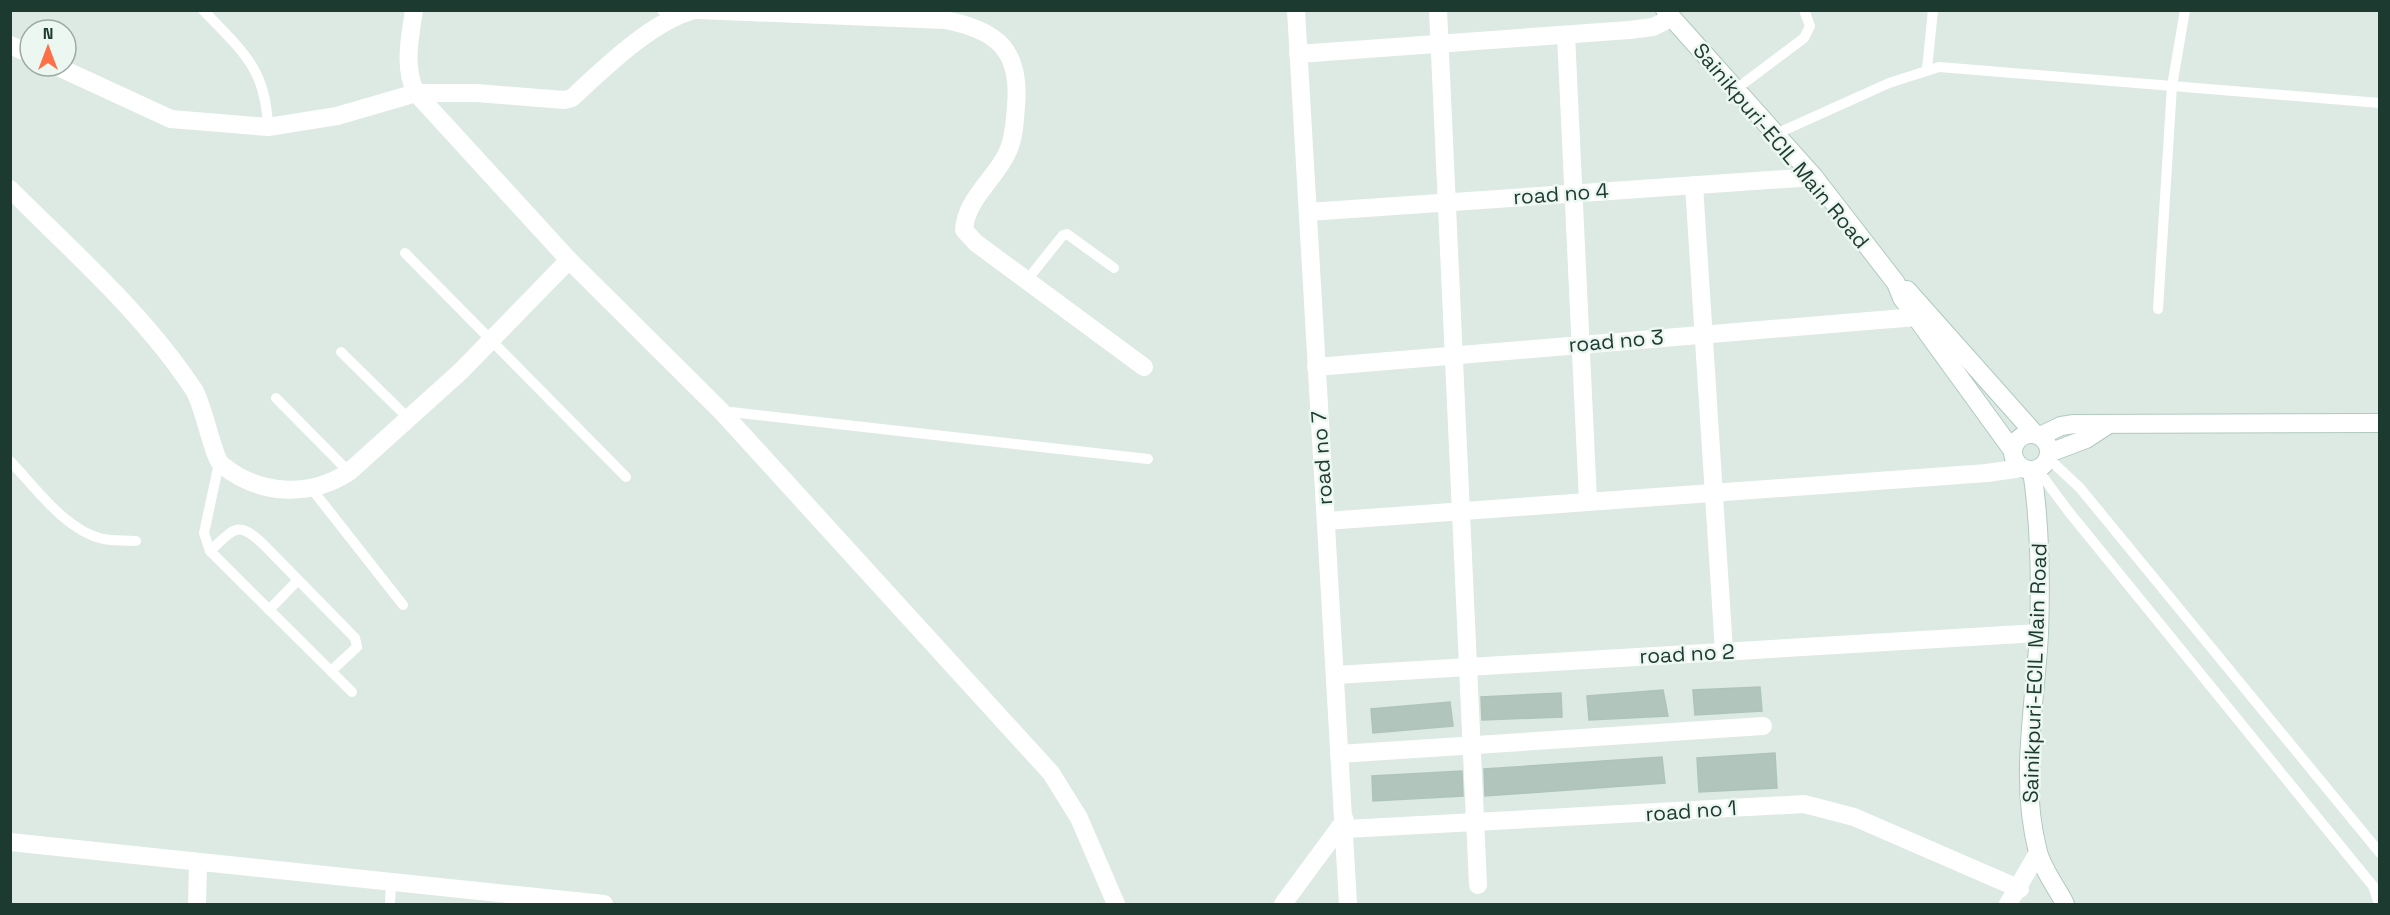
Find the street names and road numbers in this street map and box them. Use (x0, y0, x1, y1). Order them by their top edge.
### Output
street label: Sainikpuri-ECIL Main Road (1687, 37, 1875, 254)
street label: road no 4 (1512, 177, 1610, 210)
street label: road no 3 (1567, 323, 1665, 358)
street label: road no 7 (1305, 410, 1338, 506)
street label: Sainikpuri-ECIL Main Road (2016, 542, 2053, 804)
street label: road no 2 (1639, 638, 1735, 669)
street label: road no 1 (1645, 794, 1737, 827)

